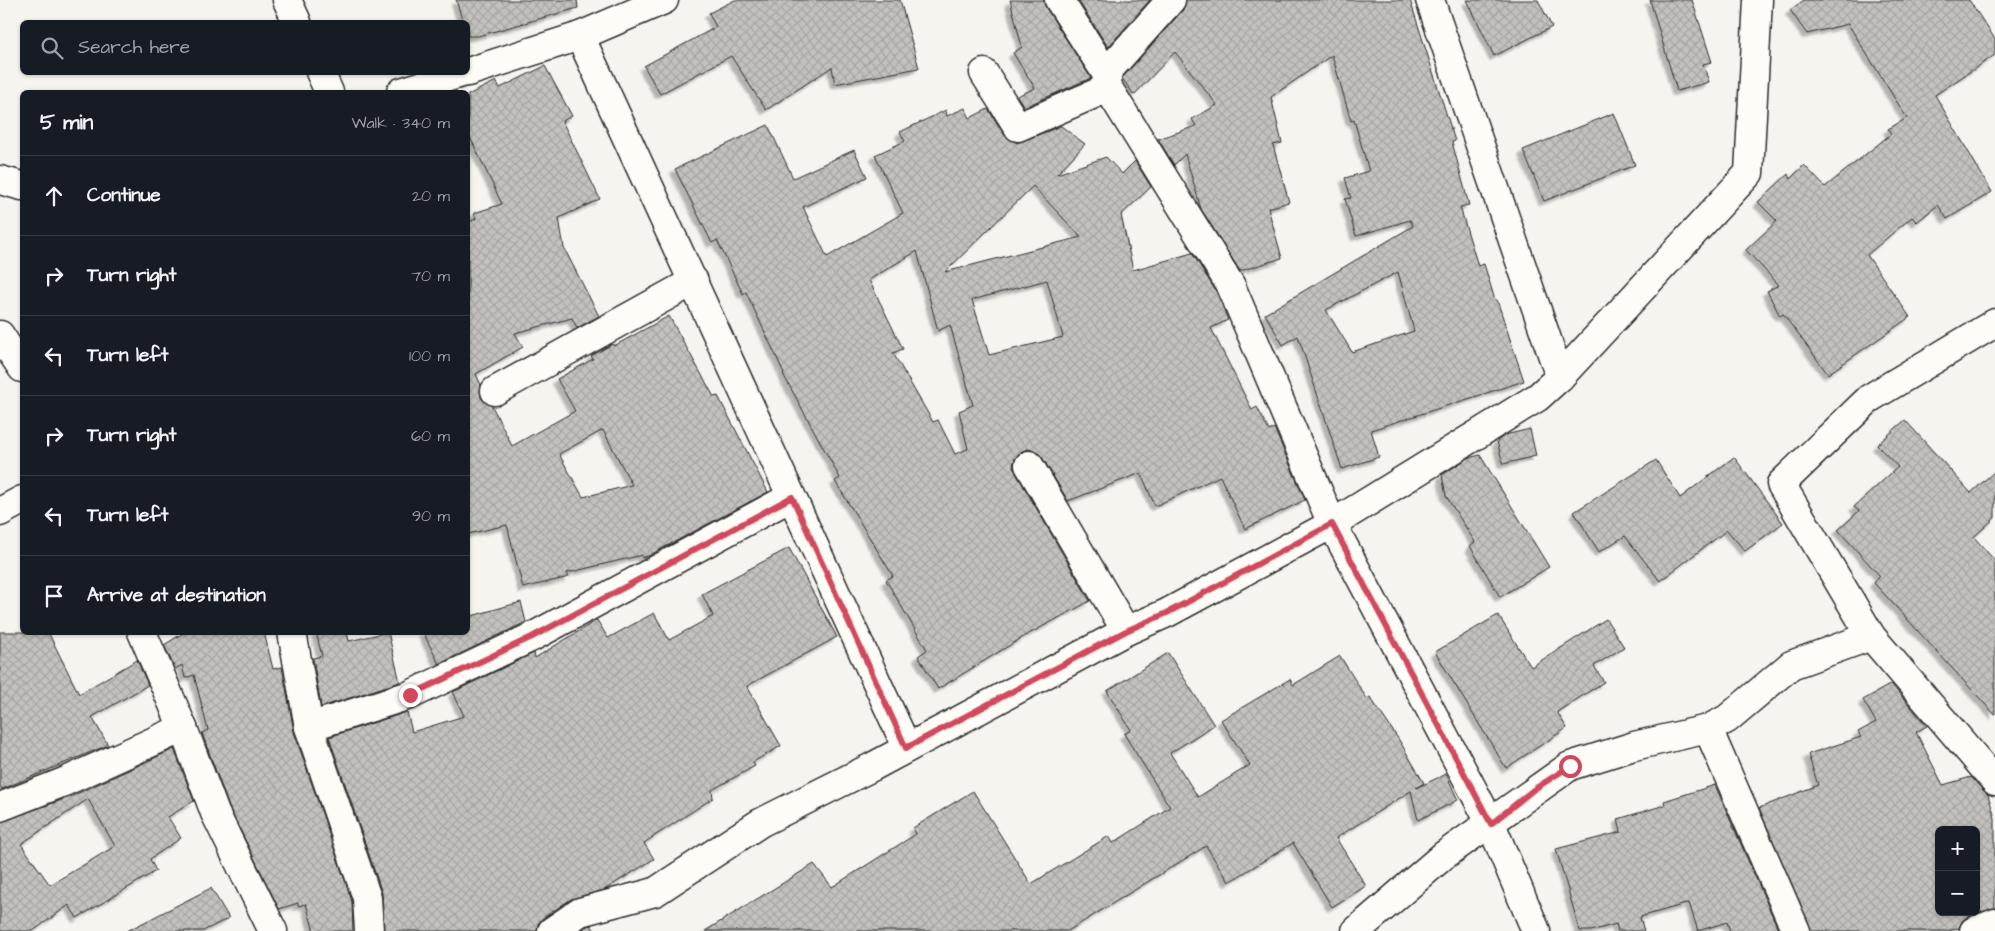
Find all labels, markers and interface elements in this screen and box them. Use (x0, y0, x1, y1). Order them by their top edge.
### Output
search box (20, 20, 470, 75)
icon: search (38, 34, 66, 62)
text: Search here (78, 34, 190, 61)
text: 5 min (40, 108, 93, 137)
text: Walk · 340 m (351, 112, 450, 134)
icon: ahead (40, 182, 68, 210)
text: Continue (87, 182, 161, 209)
text: 20 m (412, 185, 450, 207)
icon: right (40, 262, 68, 290)
text: Turn right (87, 262, 176, 289)
text: 70 m (411, 265, 450, 287)
icon: left (40, 342, 68, 370)
text: Turn left (87, 342, 168, 369)
text: 100 m (409, 345, 450, 367)
icon: right (40, 422, 68, 450)
text: Turn right (87, 422, 176, 449)
text: 60 m (411, 425, 450, 447)
icon: left (40, 502, 68, 530)
text: Turn left (87, 502, 168, 529)
text: 90 m (412, 505, 450, 527)
icon: arrive (40, 582, 68, 610)
text: Arrive at destination (87, 582, 266, 609)
route end (399, 684, 422, 707)
route start (1559, 755, 1582, 778)
map controls (1935, 826, 1980, 916)
button: + (1935, 826, 1980, 871)
button: − (1935, 871, 1980, 916)

